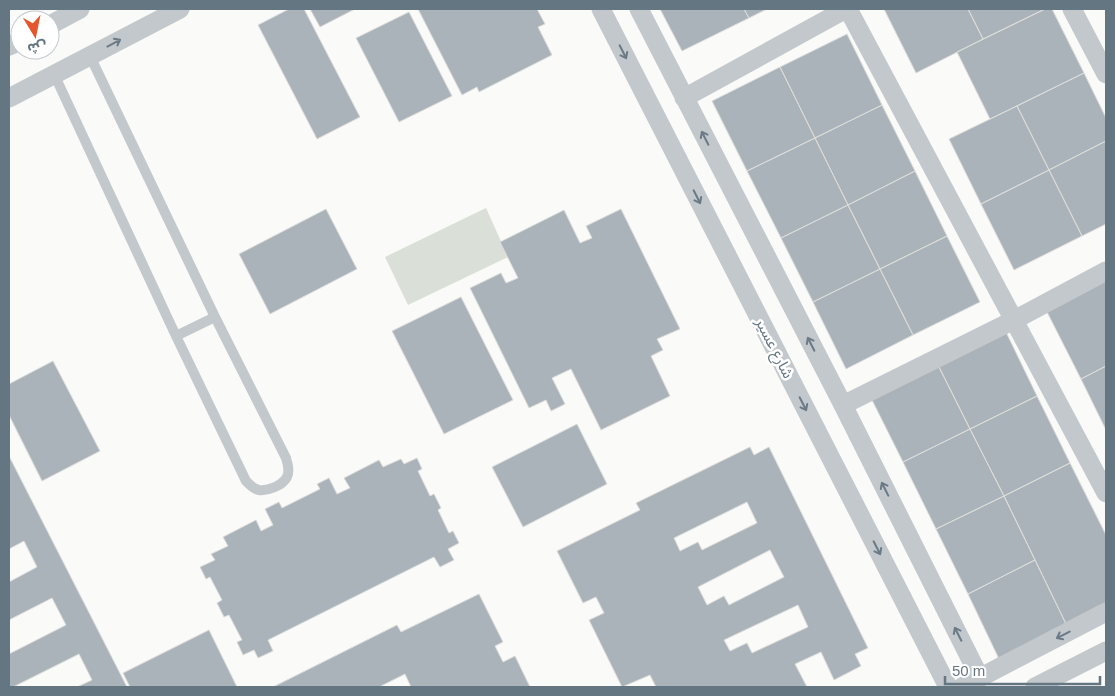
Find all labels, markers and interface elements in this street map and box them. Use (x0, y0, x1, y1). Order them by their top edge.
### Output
north arrow (10, 10, 60, 60)
text: ش (26, 38, 48, 57)
one-way arrow (106, 38, 121, 47)
one-way arrow (619, 44, 628, 59)
one-way arrow (700, 131, 709, 146)
one-way arrow (693, 189, 702, 204)
street label: شارع عسير (749, 314, 797, 383)
one-way arrow (806, 338, 816, 352)
one-way arrow (798, 396, 808, 411)
one-way arrow (880, 482, 889, 497)
one-way arrow (873, 540, 882, 555)
one-way arrow (953, 627, 963, 642)
one-way arrow (1056, 631, 1071, 640)
scale bar (945, 654, 1100, 686)
text: 50 m (952, 662, 985, 679)

